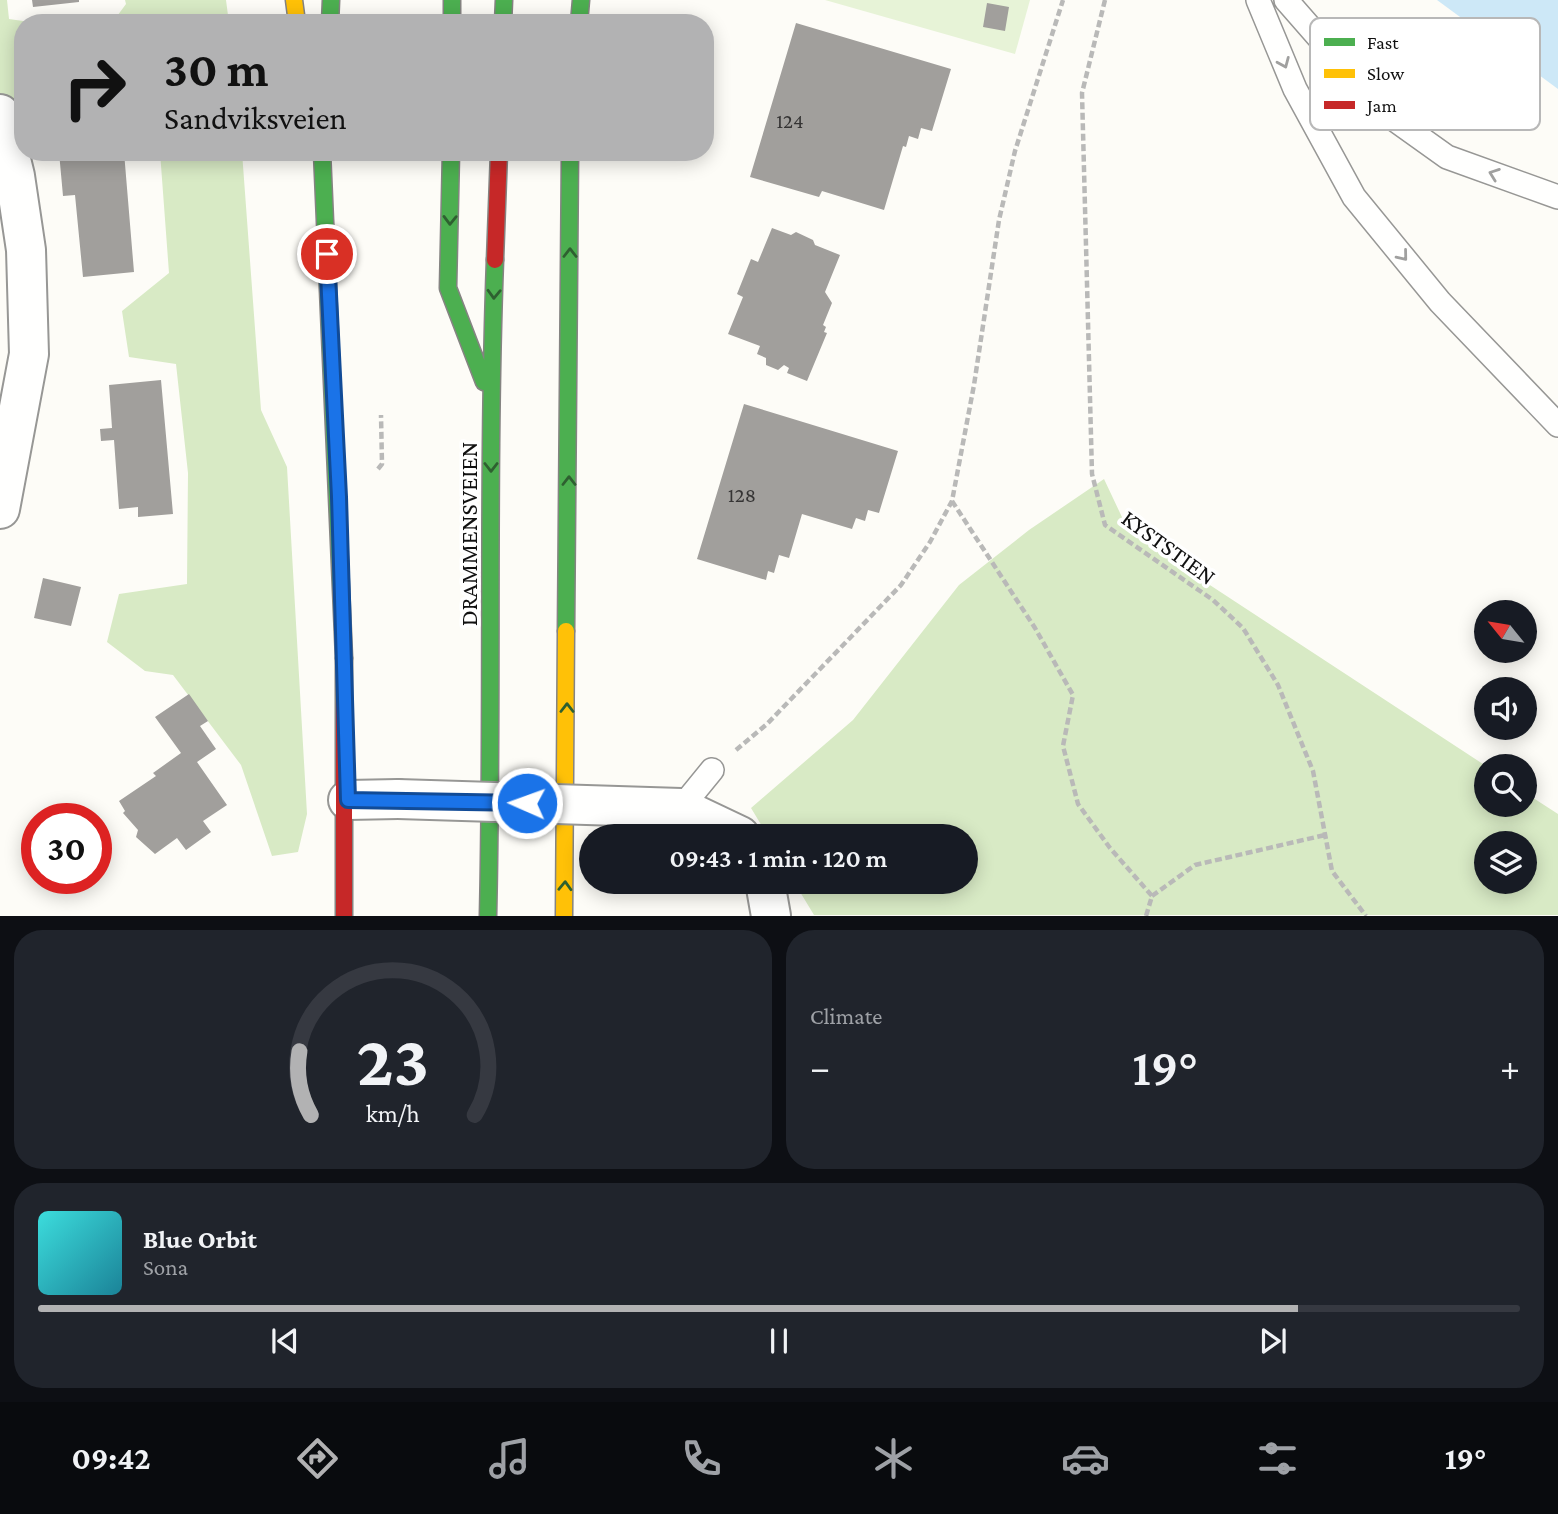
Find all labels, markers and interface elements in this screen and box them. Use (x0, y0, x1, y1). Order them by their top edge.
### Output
legend (1310, 18, 1540, 130)
text: Fast (1367, 32, 1399, 53)
icon: right (49, 42, 140, 133)
text: 30 m (164, 42, 269, 97)
one-way arrow (1276, 56, 1290, 68)
text: Slow (1367, 63, 1404, 84)
text: Jam (1365, 95, 1397, 116)
text: Sandviksveien (164, 100, 347, 136)
house number: 124 (776, 109, 804, 133)
one-way arrow (1488, 169, 1500, 183)
one-way arrow (442, 215, 457, 226)
pin (297, 224, 357, 284)
icon: arrive (308, 235, 346, 273)
one-way arrow (1395, 247, 1407, 260)
one-way arrow (562, 248, 578, 258)
one-way arrow (486, 289, 502, 300)
street label: DRAMMENSVEIEN (455, 442, 482, 626)
one-way arrow (483, 462, 499, 473)
one-way arrow (561, 475, 577, 486)
house number: 128 (728, 483, 756, 507)
street label: KYSTSTIEN (1117, 504, 1221, 590)
north arrow (1474, 600, 1536, 663)
map controls (1474, 600, 1537, 894)
button: sound (1474, 677, 1537, 740)
one-way arrow (559, 703, 575, 713)
button: search (1474, 754, 1537, 817)
position arrow (490, 766, 564, 840)
speed limit sign: 30 (21, 803, 112, 894)
button: layers (1474, 831, 1537, 894)
text: 09:43 · 1 min · 120 m (670, 844, 887, 873)
one-way arrow (557, 880, 573, 891)
text: Climate (810, 1003, 882, 1029)
text: 23 (357, 1021, 429, 1102)
text: 19° (1132, 1038, 1198, 1096)
text: − (810, 1046, 830, 1088)
text: + (1500, 1046, 1520, 1088)
text: km/h (366, 1100, 420, 1127)
text: Blue Orbit (143, 1225, 257, 1254)
text: Sona (143, 1254, 188, 1280)
icon: previous (266, 1322, 304, 1360)
icon: pause (760, 1322, 798, 1360)
icon: next (1254, 1322, 1292, 1360)
icon: directions (293, 1434, 342, 1483)
icon: music (485, 1434, 534, 1483)
icon: phone (677, 1434, 726, 1483)
icon: climate (869, 1434, 918, 1483)
icon: car (1061, 1434, 1110, 1483)
icon: filters (1253, 1434, 1302, 1483)
text: 09:42 (71, 1440, 151, 1476)
text: 19° (1445, 1440, 1487, 1476)

